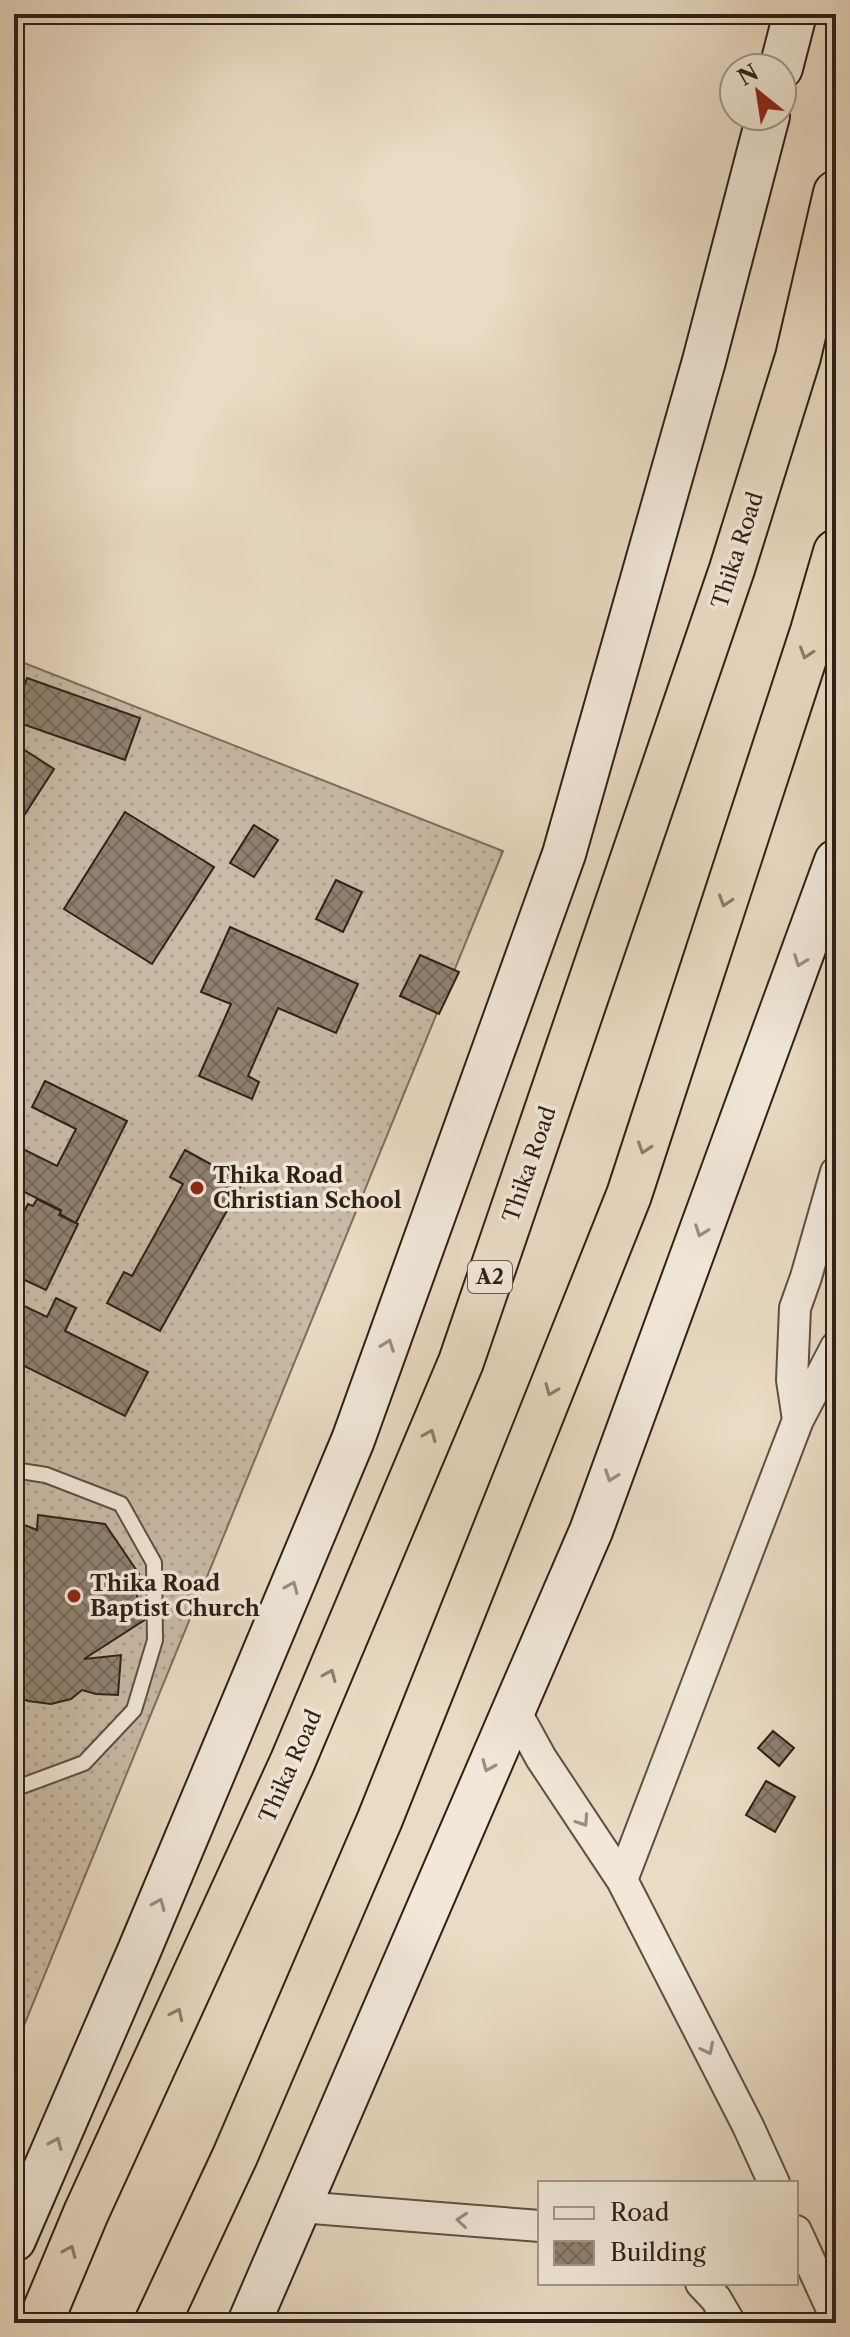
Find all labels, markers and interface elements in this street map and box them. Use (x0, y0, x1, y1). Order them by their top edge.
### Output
north arrow (718, 52, 798, 132)
text: N (733, 59, 763, 92)
street label: Thika Road (706, 489, 769, 612)
one-way arrow (799, 646, 815, 660)
one-way arrow (719, 893, 735, 907)
one-way arrow (793, 953, 809, 967)
street label: Thika Road (497, 1103, 562, 1226)
one-way arrow (638, 1140, 654, 1154)
place label: Thika Road Christian School (213, 1162, 402, 1214)
marker: Thika Road Christian School (188, 1179, 206, 1197)
one-way arrow (694, 1224, 710, 1238)
road number: A2 (468, 1261, 512, 1293)
one-way arrow (378, 1339, 394, 1353)
one-way arrow (544, 1382, 561, 1396)
one-way arrow (421, 1429, 437, 1443)
one-way arrow (604, 1468, 621, 1482)
place label: Thika Road Baptist Church (90, 1570, 260, 1622)
one-way arrow (282, 1580, 299, 1594)
marker: Thika Road Baptist Church (65, 1587, 83, 1605)
one-way arrow (320, 1669, 336, 1683)
street label: Thika Road (254, 1706, 327, 1827)
one-way arrow (481, 1758, 497, 1773)
one-way arrow (573, 1813, 588, 1827)
one-way arrow (149, 1898, 165, 1912)
one-way arrow (167, 2008, 183, 2023)
one-way arrow (699, 2040, 714, 2055)
one-way arrow (47, 2136, 63, 2151)
legend (538, 2181, 798, 2285)
text: Road (610, 2198, 670, 2227)
one-way arrow (455, 2212, 468, 2229)
text: Building (610, 2238, 706, 2267)
one-way arrow (60, 2245, 77, 2259)

